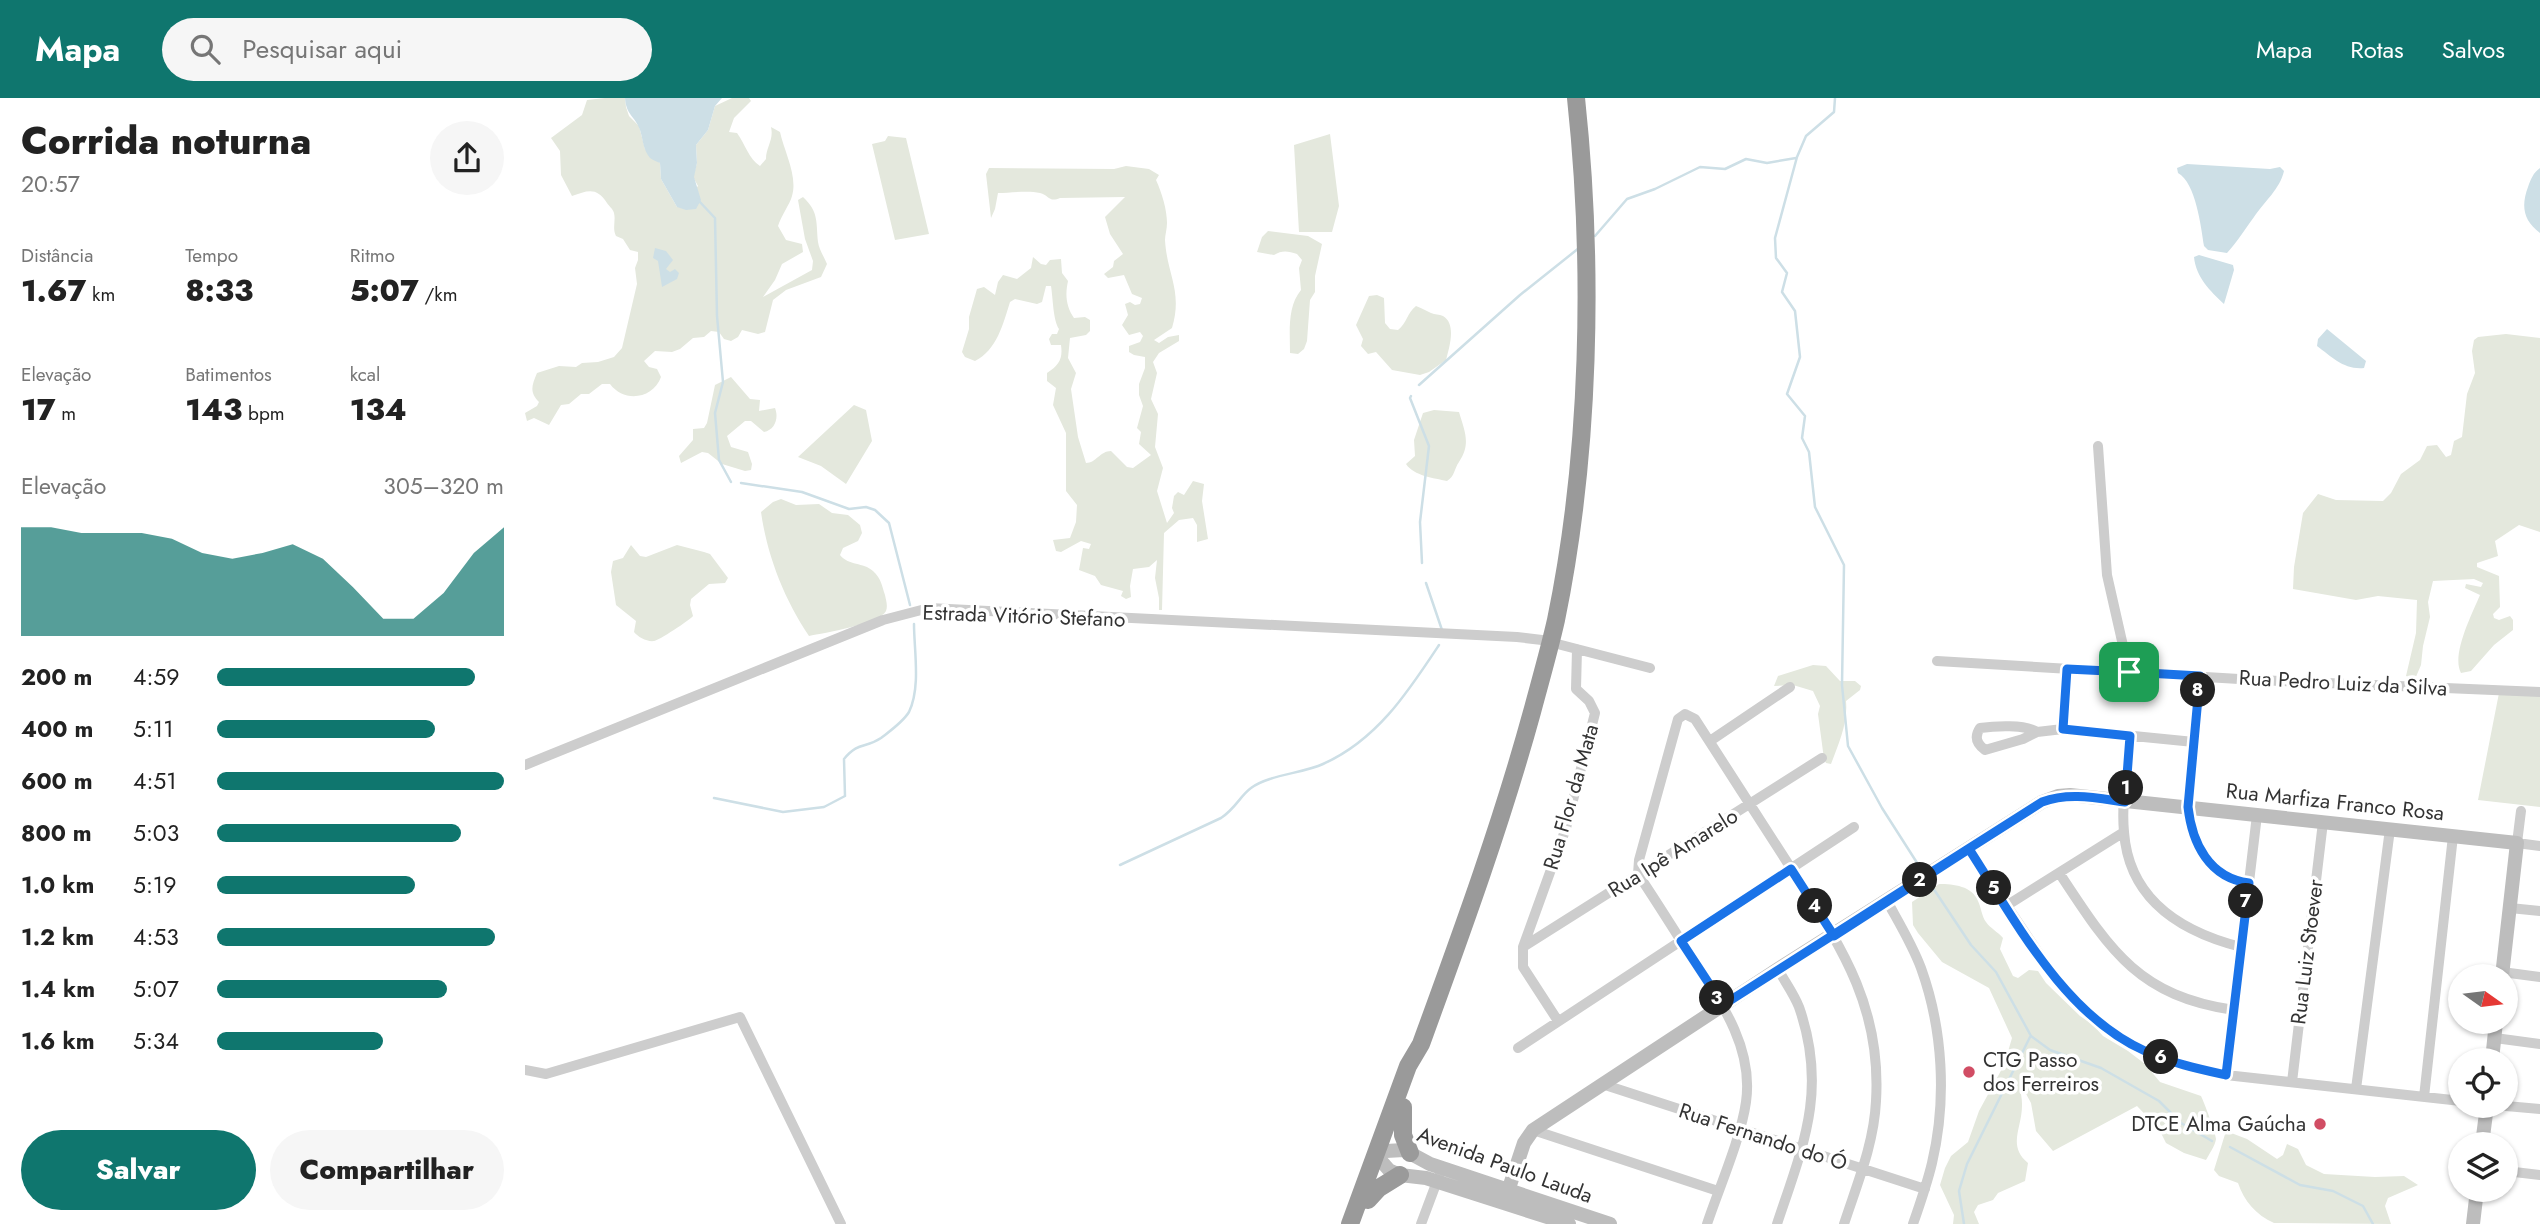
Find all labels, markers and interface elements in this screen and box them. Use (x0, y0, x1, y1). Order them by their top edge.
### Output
search box (162, 18, 652, 81)
text: Mapa (35, 26, 120, 73)
icon: search (186, 30, 224, 68)
text: Pesquisar aqui (242, 30, 402, 68)
text: Mapa (2256, 32, 2312, 67)
text: Rotas (2350, 32, 2404, 67)
text: Salvos (2442, 32, 2505, 67)
text: Corrida noturna (21, 113, 311, 168)
button: share (430, 121, 504, 195)
text: 20:57 (21, 167, 80, 201)
text: Distância (21, 242, 93, 269)
text: Tempo (185, 242, 238, 269)
text: Ritmo (350, 242, 395, 269)
text: 1.67 (21, 269, 86, 312)
text: 8:33 (185, 269, 253, 312)
text: 5:07 (350, 269, 419, 312)
text: km (86, 281, 115, 308)
text: /km (419, 281, 457, 308)
text: Elevação (21, 361, 92, 388)
text: Batimentos (185, 361, 272, 388)
text: kcal (350, 361, 380, 388)
text: 17 (21, 388, 56, 431)
text: 143 (185, 388, 242, 431)
text: 134 (350, 388, 407, 431)
text: m (56, 400, 76, 427)
text: bpm (242, 400, 285, 427)
text: Elevação (21, 469, 106, 503)
text: 305–320 m (383, 469, 504, 503)
street label: Estrada Vitório Stefano (922, 597, 1126, 635)
pin (2099, 642, 2159, 702)
icon: arrive (2110, 653, 2148, 691)
text: 200 m (21, 660, 92, 694)
text: 4:59 (133, 660, 180, 694)
street label: Rua Pedro Luiz da Silva (2238, 663, 2448, 703)
pin: 8 (2181, 672, 2215, 708)
text: 8 (2192, 676, 2203, 703)
text: 400 m (21, 712, 93, 746)
text: 5:11 (133, 712, 174, 746)
street label: Rua Flor da Mata (1536, 721, 1606, 873)
text: 600 m (21, 764, 93, 798)
text: 4:51 (133, 764, 177, 798)
pin: 1 (2109, 770, 2143, 806)
text: 1 (2121, 774, 2130, 801)
street label: Rua Marfiza Franco Rosa (2225, 776, 2445, 828)
street label: Rua Ipê Amarelo (1602, 801, 1744, 905)
text: 800 m (21, 816, 92, 850)
text: 5:03 (133, 816, 179, 850)
pin: 2 (1903, 862, 1937, 898)
text: 2 (1913, 866, 1926, 893)
text: 1.0 km (21, 868, 94, 902)
text: 5:19 (133, 868, 176, 902)
pin: 5 (1977, 870, 2011, 906)
text: 5 (1987, 874, 2000, 901)
street label: Rua Luiz Stoever (2283, 877, 2331, 1026)
pin: 7 (2229, 884, 2263, 918)
text: 7 (2240, 887, 2251, 914)
pin: 4 (1797, 888, 1833, 924)
text: 4 (1808, 892, 1821, 919)
text: 1.2 km (21, 920, 94, 954)
text: 4:53 (133, 920, 179, 954)
north arrow (2448, 964, 2518, 1034)
map controls (2448, 964, 2518, 1202)
text: 1.4 km (21, 972, 95, 1006)
text: 5:07 (133, 972, 179, 1006)
pin: 3 (1699, 981, 1735, 1016)
text: 3 (1711, 984, 1722, 1011)
text: 1.6 km (21, 1024, 95, 1058)
text: 5:34 (133, 1024, 179, 1058)
pin: 6 (2143, 1040, 2179, 1074)
text: 6 (2154, 1043, 2167, 1070)
place label: CTG Passo dos Ferreiros (1983, 1045, 2099, 1099)
button: locate (2448, 1048, 2518, 1118)
marker: CTG Passo dos Ferreiros (1961, 1064, 1977, 1080)
street label: Rua Fernando do Ó (1675, 1096, 1851, 1178)
place label: DTCE Alma Gaúcha (2131, 1109, 2306, 1139)
marker: DTCE Alma Gaúcha (2312, 1116, 2328, 1132)
street label: Avenida Paulo Lauda (1413, 1119, 1597, 1211)
button: Salvar (21, 1130, 256, 1210)
button: Compartilhar (270, 1130, 504, 1210)
button: layers (2448, 1132, 2518, 1202)

